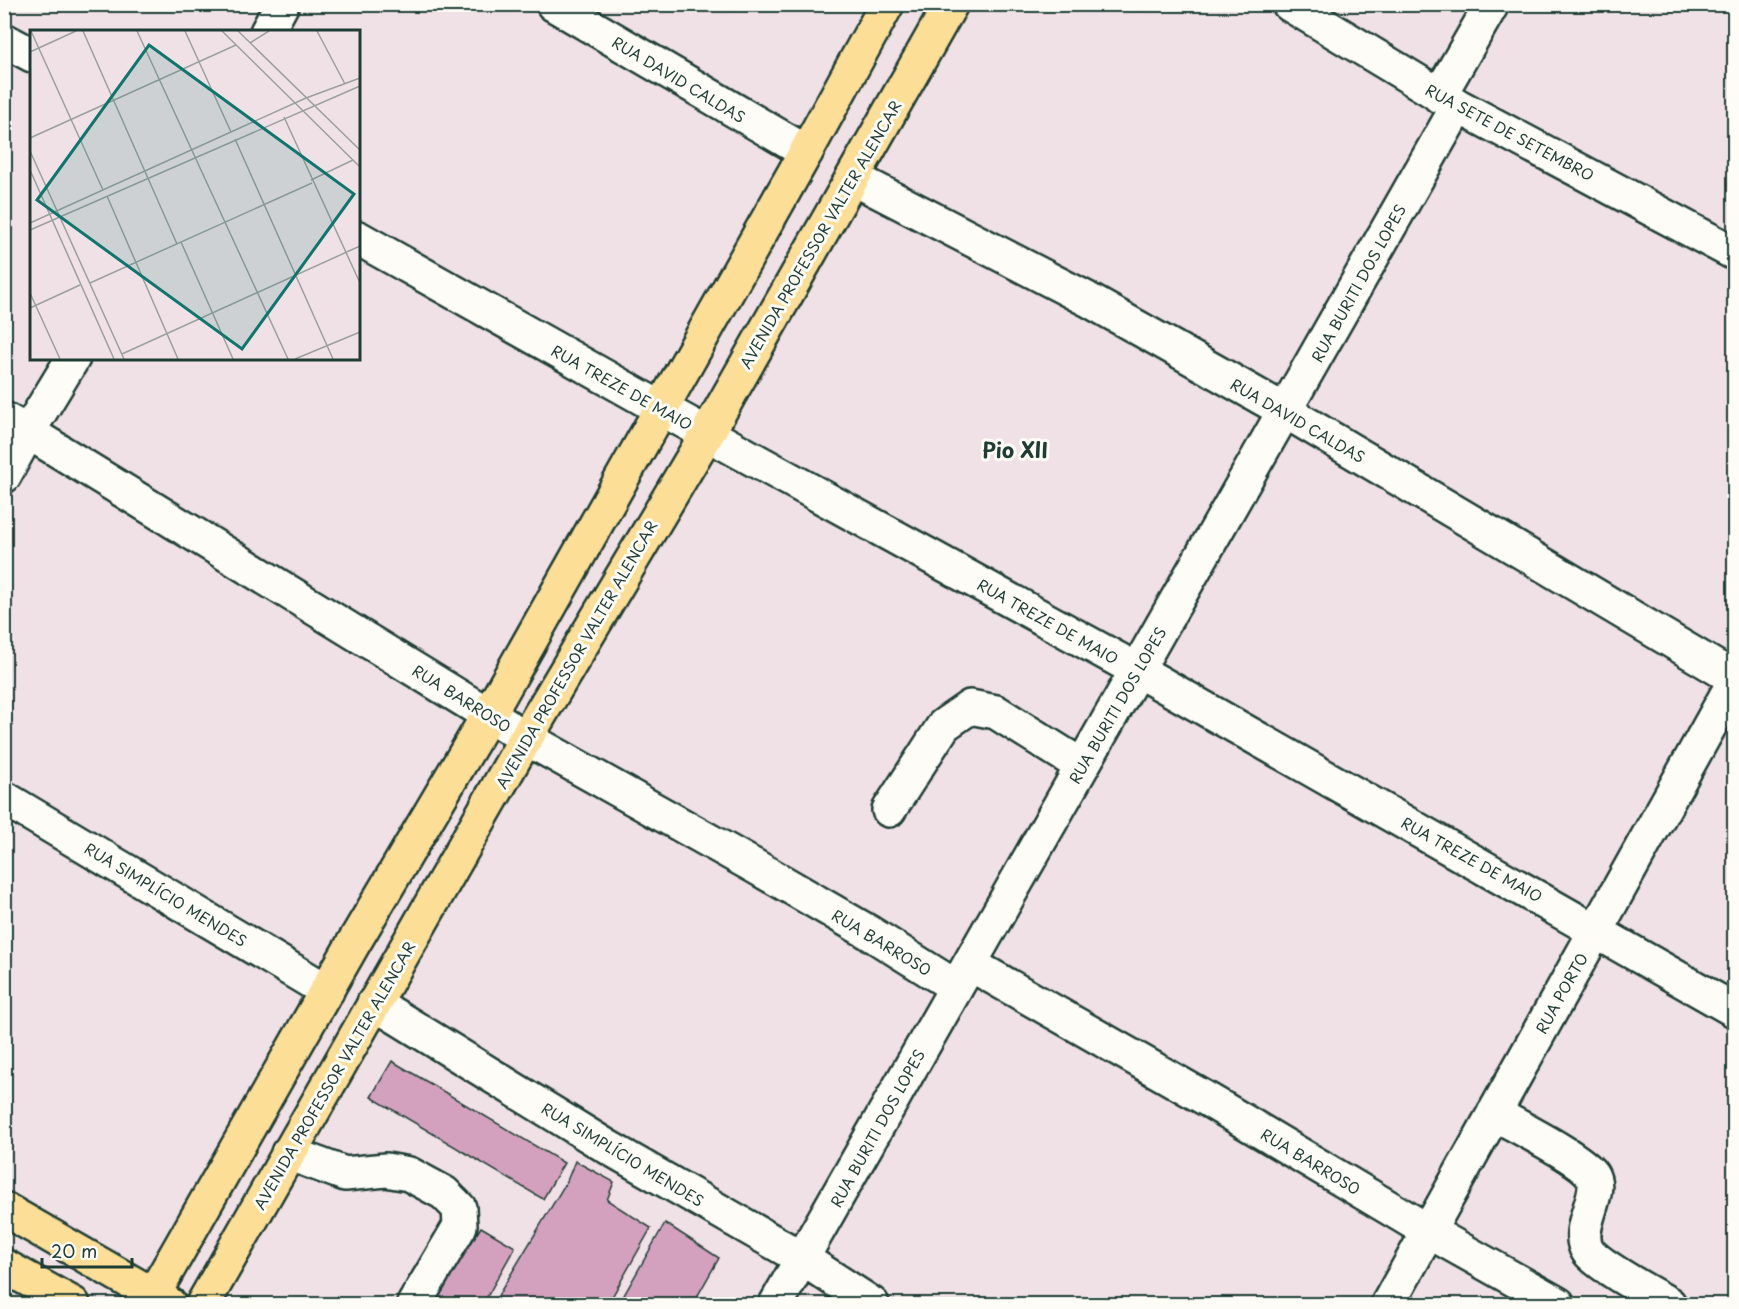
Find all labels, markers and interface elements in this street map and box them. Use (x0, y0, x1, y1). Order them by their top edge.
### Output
inset map (30, 30, 360, 360)
street label: RUA DAVID CALDAS (608, 30, 750, 128)
street label: RUA SETE DE SETEMBRO (1422, 78, 1598, 186)
street label: AVENIDA PROFESSOR VALTER ALENCAR (733, 96, 907, 372)
street label: RUA BURITI DOS LOPES (1305, 200, 1411, 366)
street label: RUA TREZE DE MAIO (547, 339, 697, 435)
street label: RUA DAVID CALDAS (1226, 372, 1370, 468)
district label: Pio XII (982, 433, 1048, 465)
street label: AVENIDA PROFESSOR VALTER ALENCAR (489, 516, 663, 792)
street label: RUA TREZE DE MAIO (973, 573, 1123, 669)
street label: RUA BURITI DOS LOPES (1063, 622, 1171, 788)
street label: RUA BARROSO (408, 658, 516, 738)
street label: RUA TREZE DE MAIO (1397, 811, 1547, 907)
street label: RUA SIMPLÍCIO MENDES (80, 836, 252, 952)
street label: RUA BARROSO (828, 903, 936, 981)
street label: AVENIDA PROFESSOR VALTER ALENCAR (247, 937, 421, 1213)
street label: RUA PORTO (1529, 948, 1593, 1038)
street label: RUA BURITI DOS LOPES (824, 1045, 930, 1211)
street label: RUA SIMPLÍCIO MENDES (537, 1096, 709, 1212)
street label: RUA BARROSO (1257, 1122, 1365, 1200)
scale bar (42, 1231, 132, 1269)
text: 20 m (51, 1237, 97, 1264)

